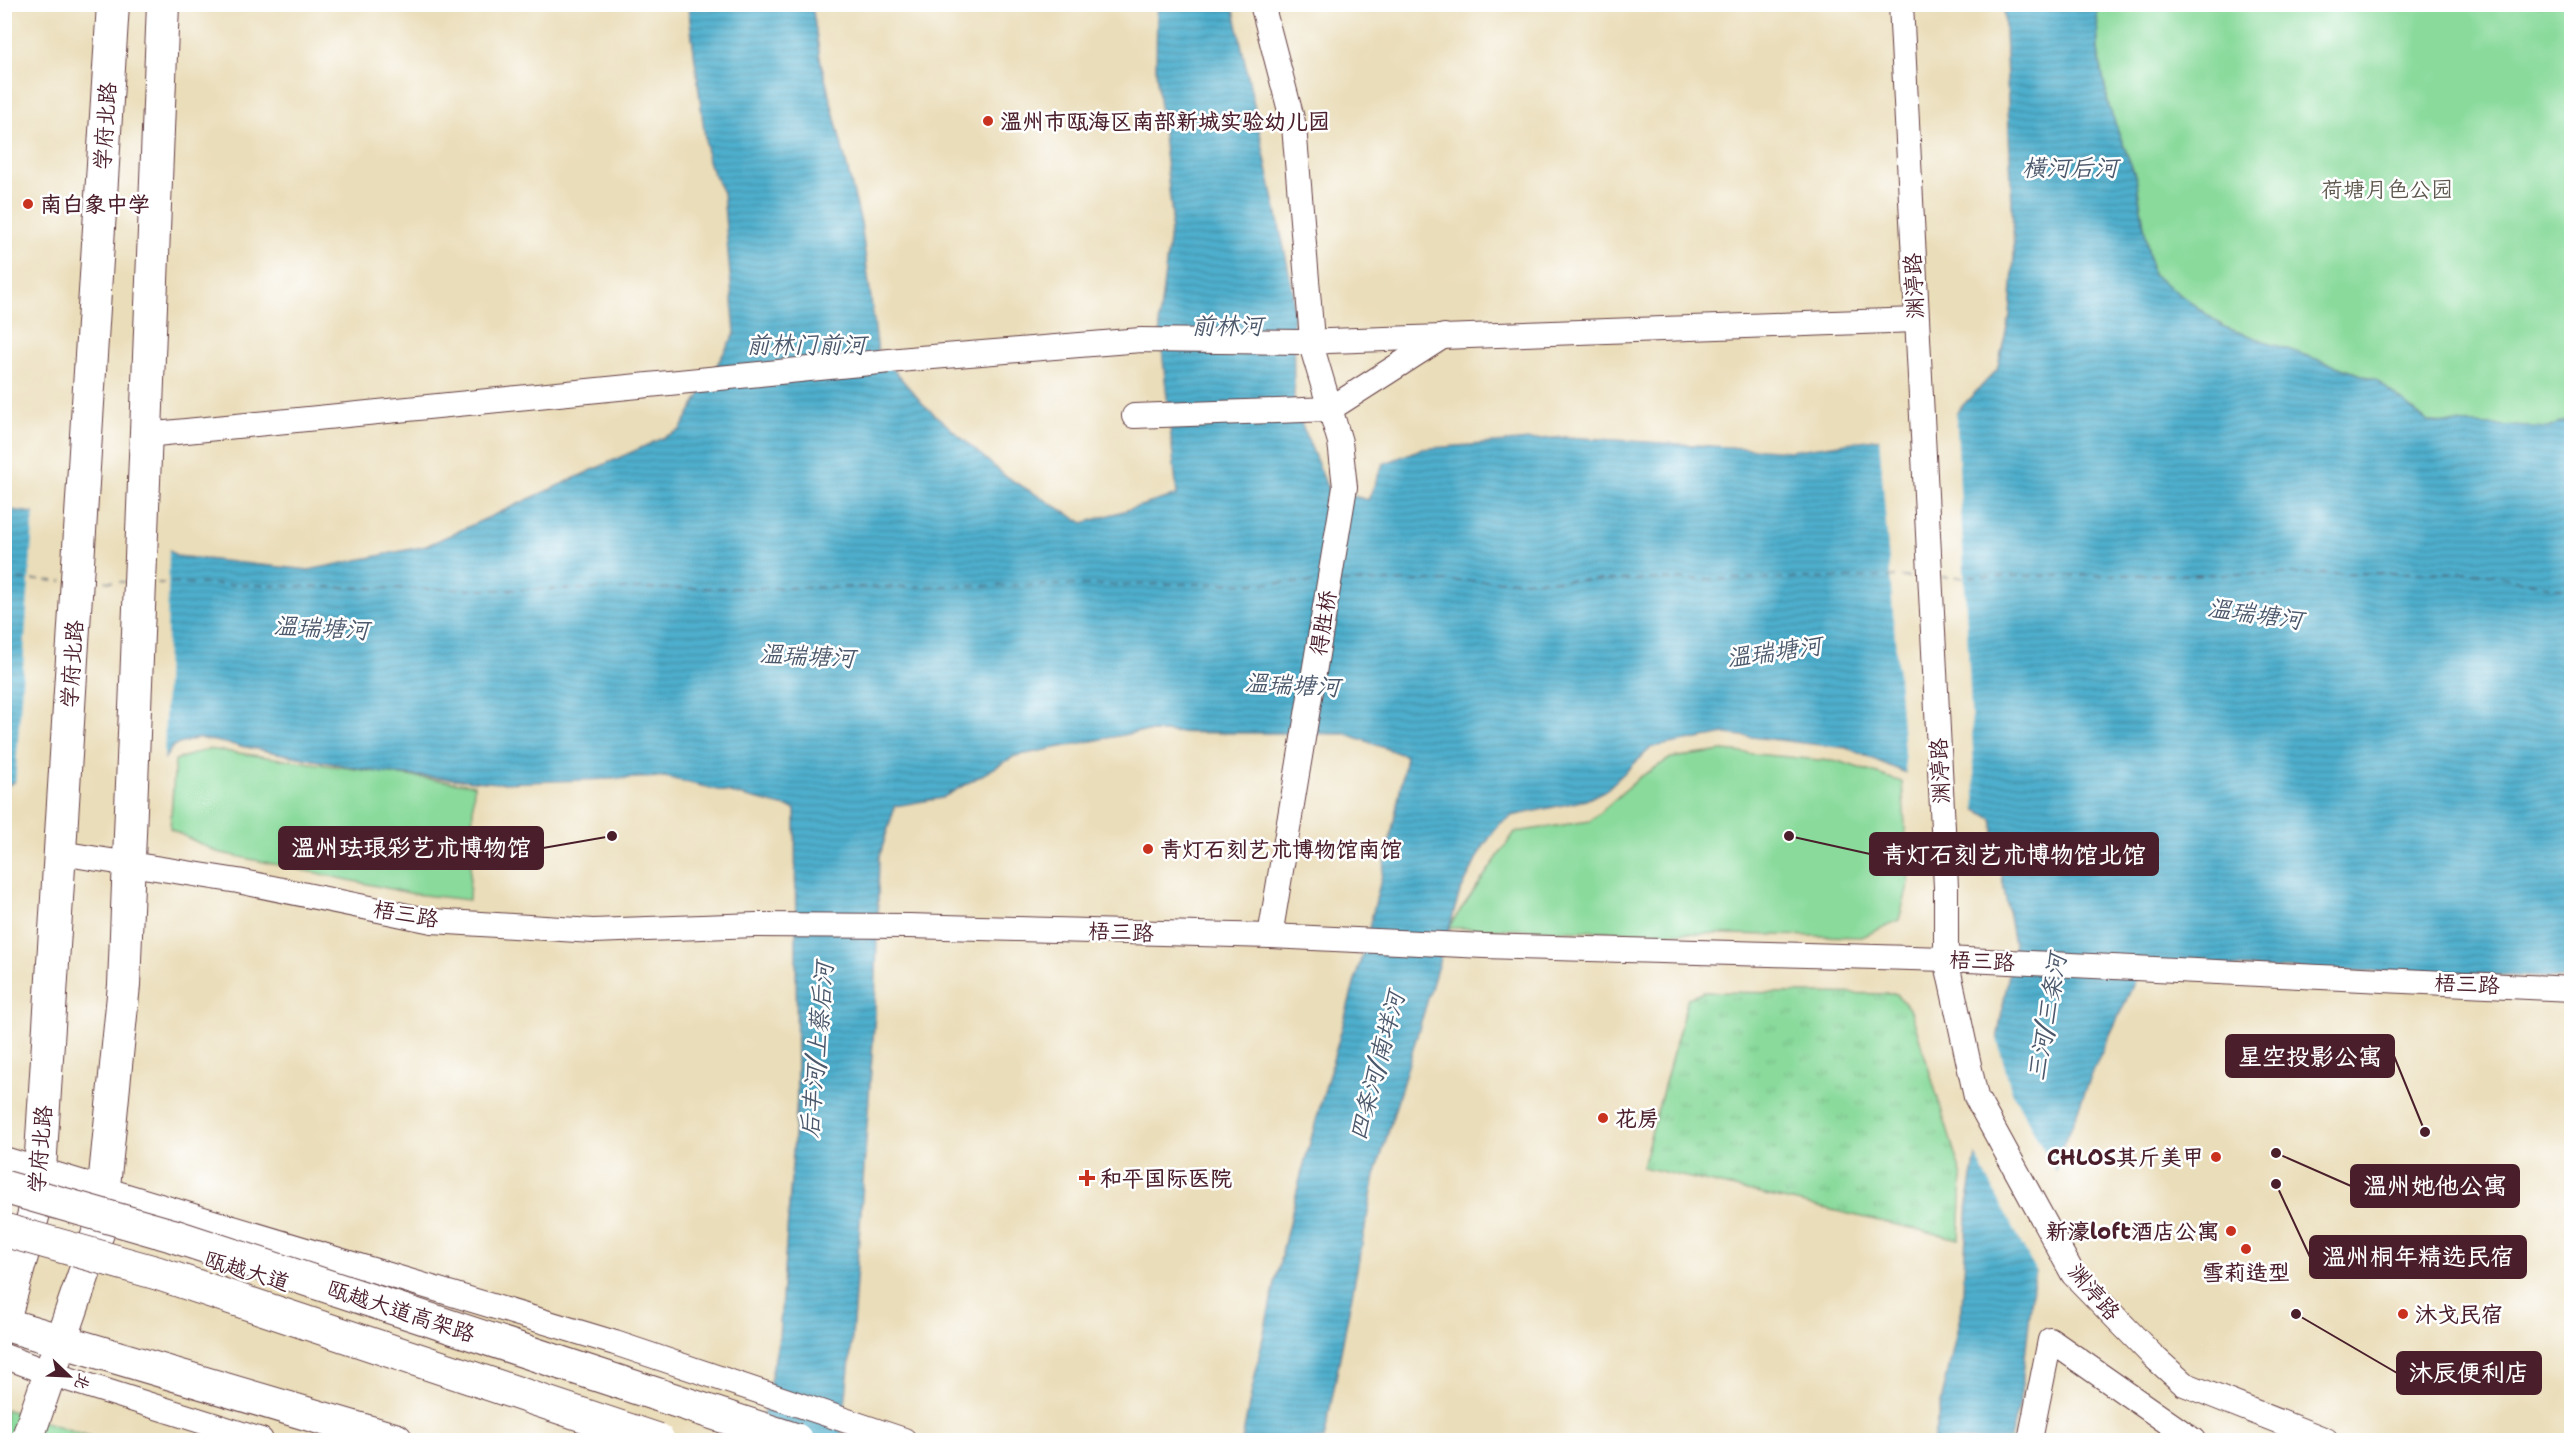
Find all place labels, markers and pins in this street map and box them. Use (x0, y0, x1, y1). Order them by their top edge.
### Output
place label: 温州市瓯海区南部新城实验幼儿园 (1000, 107, 1330, 136)
marker: 温州市瓯海区南部新城实验幼儿园 (981, 114, 995, 128)
place label: 南白象中学 (40, 190, 150, 219)
marker: 南白象中学 (21, 197, 35, 211)
callout: 温州珐琅彩艺术博物馆 (279, 827, 543, 869)
callout: 青灯石刻艺术博物馆北馆 (1870, 833, 2158, 875)
place label: 青灯石刻艺术博物馆南馆 (1160, 835, 1402, 864)
marker: 青灯石刻艺术博物馆南馆 (1141, 842, 1155, 856)
callout: 星空投影公寓 (2226, 1035, 2394, 1077)
place label: 花房 (1615, 1104, 1659, 1133)
marker: 花房 (1596, 1111, 1610, 1125)
place label: CHLOS其斤美甲 (2047, 1143, 2204, 1172)
marker: CHLOS其斤美甲 (2209, 1150, 2223, 1164)
place label: 和平国际医院 (1100, 1164, 1232, 1193)
callout: 温州她他公寓 (2351, 1165, 2519, 1207)
marker: 和平国际医院 (1078, 1169, 1096, 1187)
place label: 新濠loft酒店公寓 (2046, 1217, 2219, 1246)
marker: 新濠loft酒店公寓 (2224, 1224, 2238, 1238)
callout: 温州桐年精选民宿 (2310, 1236, 2526, 1278)
marker: 雪莉造型 (2239, 1242, 2253, 1256)
place label: 雪莉造型 (2202, 1258, 2290, 1287)
place label: 沐戈民宿 (2415, 1300, 2503, 1329)
marker: 沐戈民宿 (2396, 1307, 2410, 1321)
callout: 沐辰便利店 (2397, 1352, 2541, 1394)

